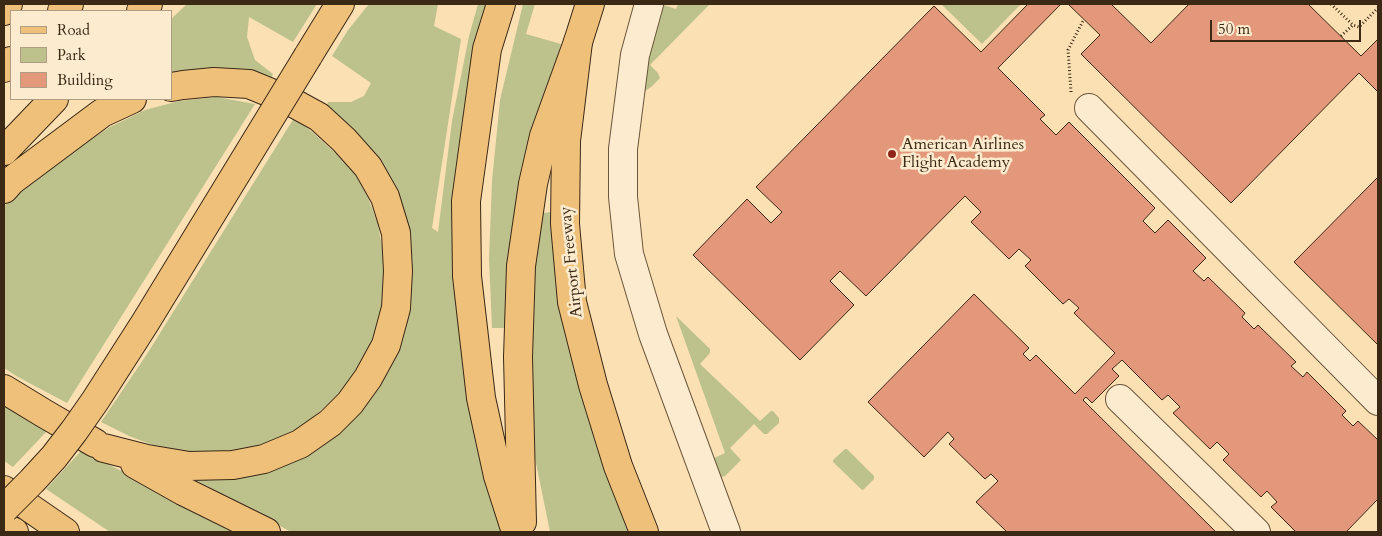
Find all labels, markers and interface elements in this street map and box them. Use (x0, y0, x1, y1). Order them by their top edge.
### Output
legend (10, 10, 172, 100)
scale bar (1212, 10, 1363, 42)
text: 50 m (1218, 19, 1250, 39)
text: Road (57, 20, 90, 40)
text: Park (57, 45, 86, 65)
text: Building (57, 70, 113, 90)
place label: American Airlines Flight Academy (902, 135, 1024, 173)
marker: American Airlines Flight Academy (886, 148, 898, 160)
street label: Airport Freeway (557, 205, 587, 319)

